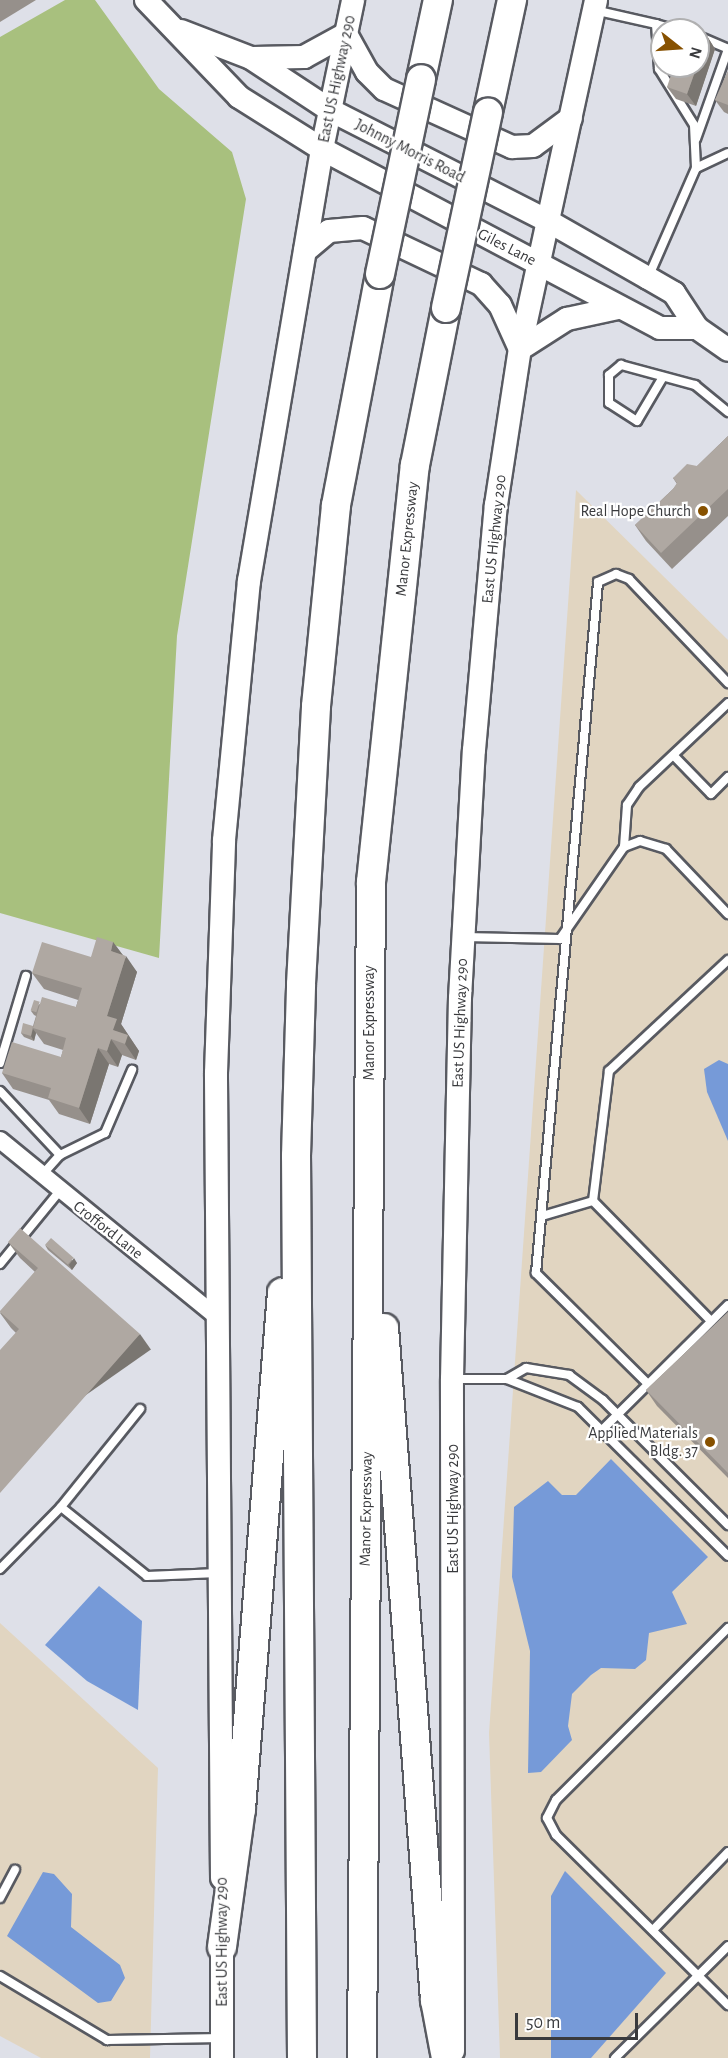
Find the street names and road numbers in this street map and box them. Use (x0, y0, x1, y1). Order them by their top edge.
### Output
street label: East US Highway 290 (314, 14, 360, 144)
street label: Johnny Morris Road (352, 115, 468, 187)
street label: Giles Lane (475, 224, 539, 270)
street label: East US Highway 290 (478, 473, 510, 605)
street label: Manor Expressway (391, 481, 423, 597)
street label: East US Highway 290 (448, 958, 472, 1088)
street label: Manor Expressway (359, 965, 379, 1081)
street label: Crofford Lane (69, 1197, 147, 1263)
street label: East US Highway 290 (443, 1444, 463, 1574)
street label: Manor Expressway (355, 1451, 377, 1567)
street label: East US Highway 290 (212, 1877, 232, 2007)

